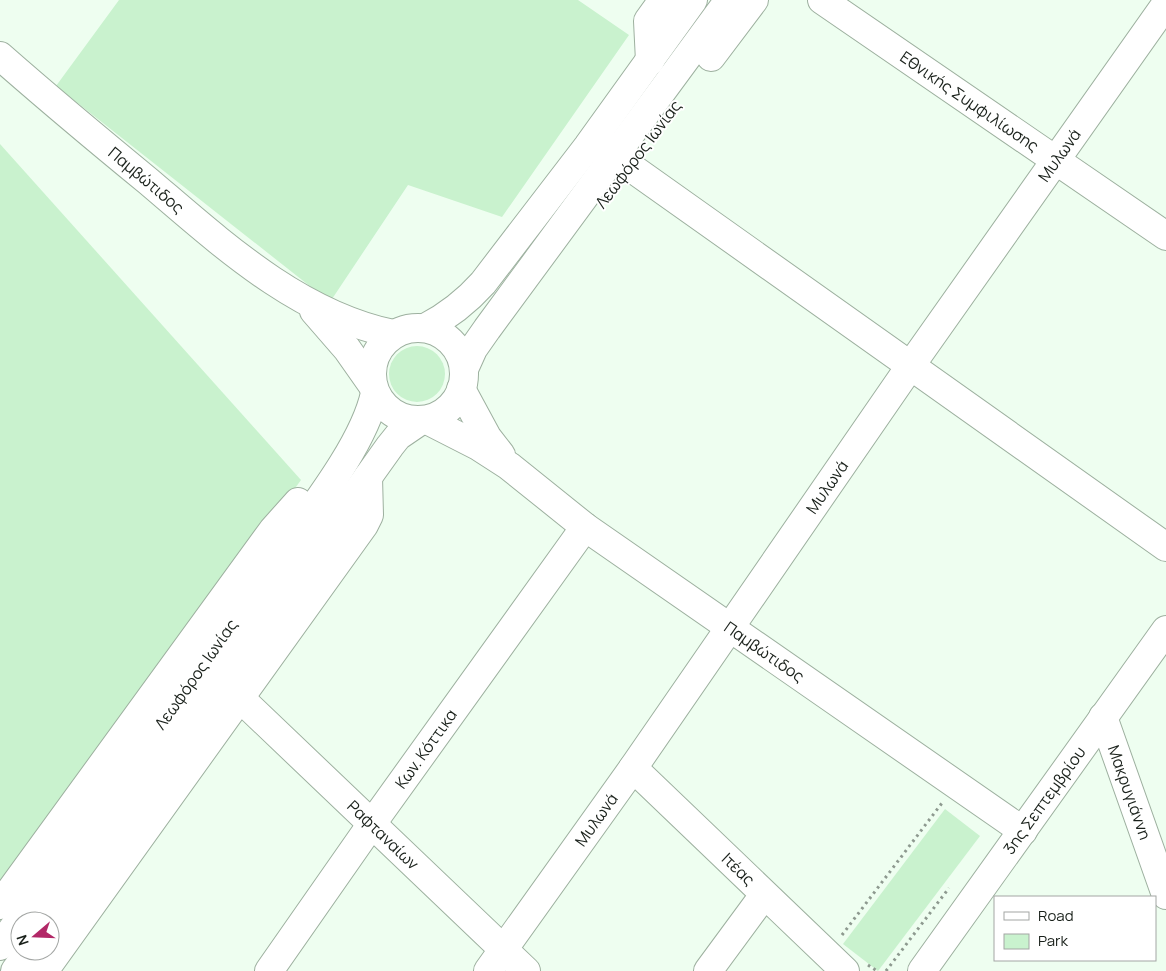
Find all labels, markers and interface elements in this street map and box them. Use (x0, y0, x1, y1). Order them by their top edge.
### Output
street label: Εθνικής Συμφιλίωσης (896, 46, 1044, 157)
street label: Λεωφόρος Ιωνίας (590, 95, 686, 213)
street label: Μυλωνά (1033, 124, 1086, 186)
street label: Παμβώτιδος (104, 142, 189, 218)
street label: Μυλωνά (801, 456, 853, 518)
street label: Λεωφόρος Ιωνίας (149, 614, 242, 734)
street label: Παμβώτιδος (720, 616, 809, 687)
street label: Κων. Κόττικα (390, 705, 462, 793)
street label: 3ης Σεπτεμβρίου (998, 742, 1090, 859)
street label: Μακρυγιάννη (1103, 742, 1157, 843)
street label: Μυλωνά (570, 789, 623, 851)
street label: Ραφταναίων (342, 795, 424, 874)
street label: Ιτέας (717, 848, 760, 890)
legend (994, 896, 1156, 961)
text: Road (1038, 905, 1074, 926)
north arrow (10, 911, 60, 961)
text: Park (1038, 930, 1068, 951)
text: N (12, 933, 33, 948)

